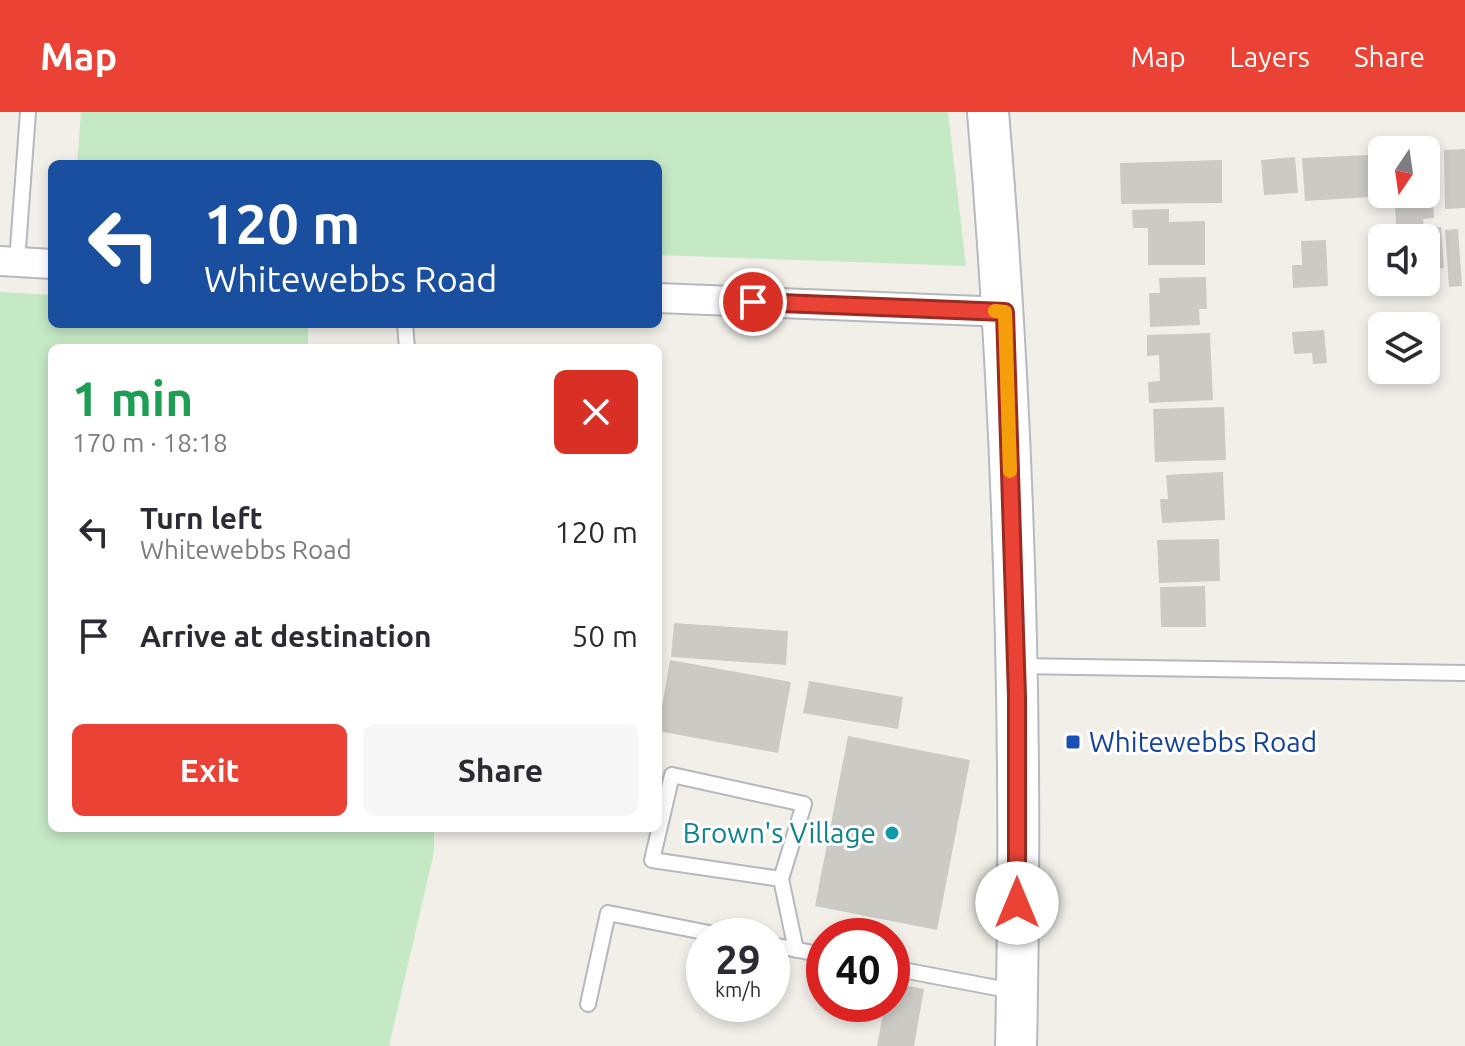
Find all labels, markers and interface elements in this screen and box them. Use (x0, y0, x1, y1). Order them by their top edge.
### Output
text: Map (40, 35, 117, 77)
text: Map (1130, 41, 1186, 72)
text: Layers (1230, 41, 1310, 72)
text: Share (1354, 41, 1425, 72)
north arrow (1368, 136, 1440, 208)
map controls (1368, 136, 1440, 384)
icon: left (72, 192, 176, 296)
text: 120 m (204, 192, 360, 255)
button: sound (1368, 224, 1440, 296)
text: Whitewebbs Road (204, 258, 497, 299)
pin (719, 268, 787, 336)
icon: arrive (731, 280, 775, 324)
button: layers (1368, 312, 1440, 384)
button: close (554, 370, 638, 454)
text: 1 min (72, 371, 193, 425)
text: 170 m · 18:18 (72, 428, 228, 457)
text: Turn left (140, 501, 262, 535)
icon: left (72, 510, 116, 554)
text: 120 m (554, 515, 638, 549)
text: Whitewebbs Road (140, 535, 352, 564)
icon: arrive (72, 614, 116, 658)
text: Arrive at destination (140, 619, 432, 653)
text: 50 m (571, 619, 638, 653)
button: Exit (72, 724, 347, 816)
button: Share (363, 724, 638, 816)
place label: Whitewebbs Road (1089, 726, 1317, 757)
marker: Whitewebbs Road (1064, 733, 1082, 751)
place label: Brown's Village (683, 817, 876, 848)
marker: Brown's Village (883, 824, 901, 842)
position arrow (975, 861, 1059, 945)
speed limit sign: 40 (806, 918, 910, 1022)
text: 29 (715, 937, 761, 982)
text: km/h (715, 978, 761, 1001)

